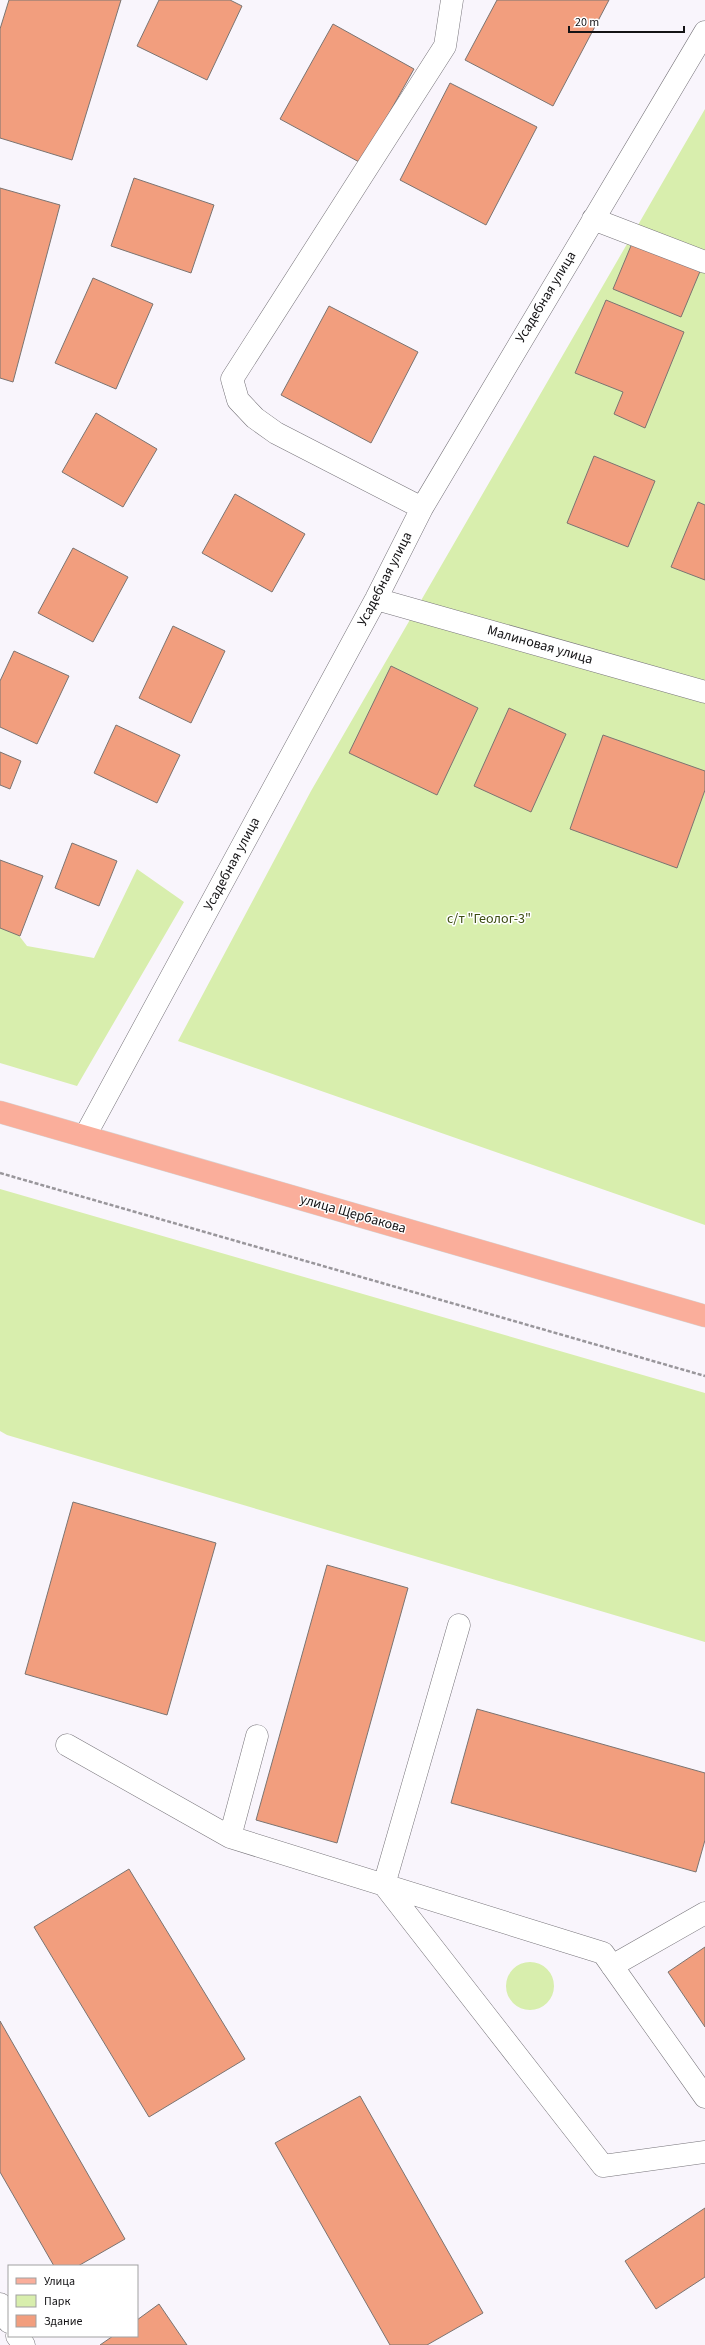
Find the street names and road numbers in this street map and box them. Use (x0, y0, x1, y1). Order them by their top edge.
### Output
street label: Усадебная улица (511, 247, 581, 347)
street label: Усадебная улица (353, 528, 417, 630)
street label: Малиновая улица (485, 620, 595, 670)
street label: Усадебная улица (199, 814, 265, 914)
street label: улица Щербакова (298, 1189, 408, 1239)

